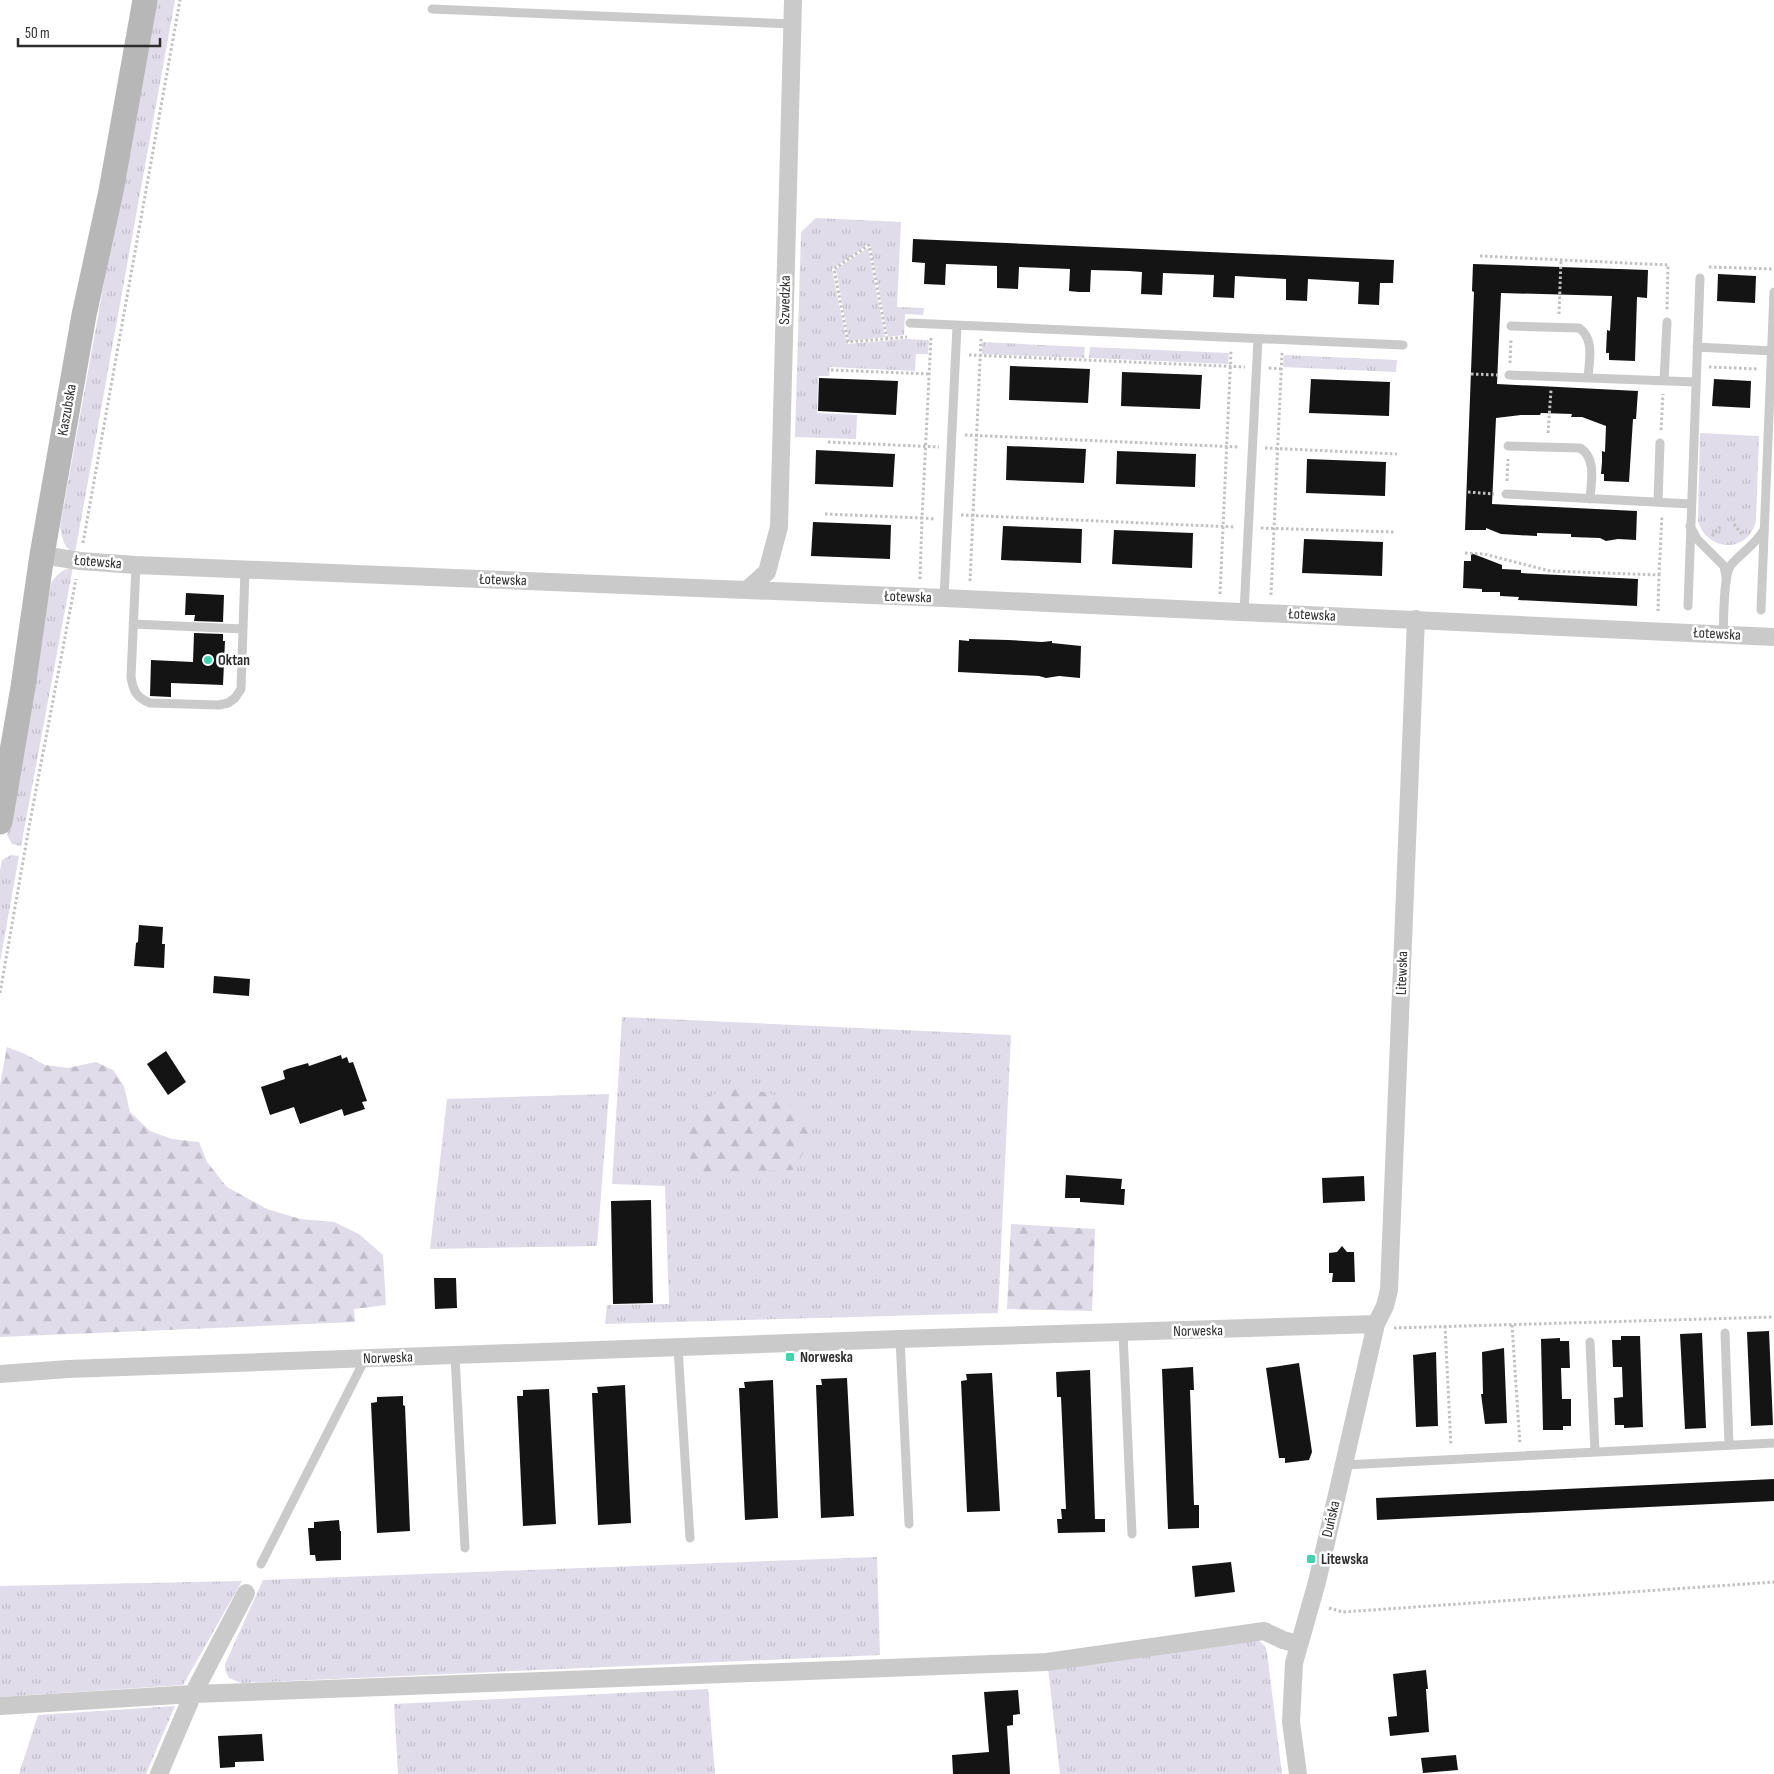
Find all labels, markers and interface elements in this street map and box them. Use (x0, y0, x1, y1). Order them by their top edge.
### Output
scale bar (18, 15, 160, 47)
text: 50 m (25, 24, 50, 43)
street label: Szwedzka (775, 275, 795, 325)
street label: Kaszubska (53, 382, 81, 437)
street label: Łotewska (73, 550, 123, 574)
street label: Łotewska (478, 570, 527, 590)
street label: Łotewska (883, 587, 932, 607)
street label: Łotewska (1287, 604, 1336, 626)
street label: Łotewska (1692, 623, 1741, 645)
place label: Oktan (218, 651, 250, 670)
marker: Oktan (202, 654, 214, 666)
street label: Litewska (1392, 950, 1412, 995)
street label: Norweska (1173, 1321, 1223, 1341)
street label: Norweska (363, 1348, 413, 1368)
place label: Norweska (800, 1348, 853, 1367)
marker: Norweska (784, 1351, 796, 1363)
street label: Duńska (1318, 1499, 1344, 1539)
place label: Litewska (1321, 1550, 1368, 1569)
marker: Litewska (1305, 1553, 1317, 1565)

